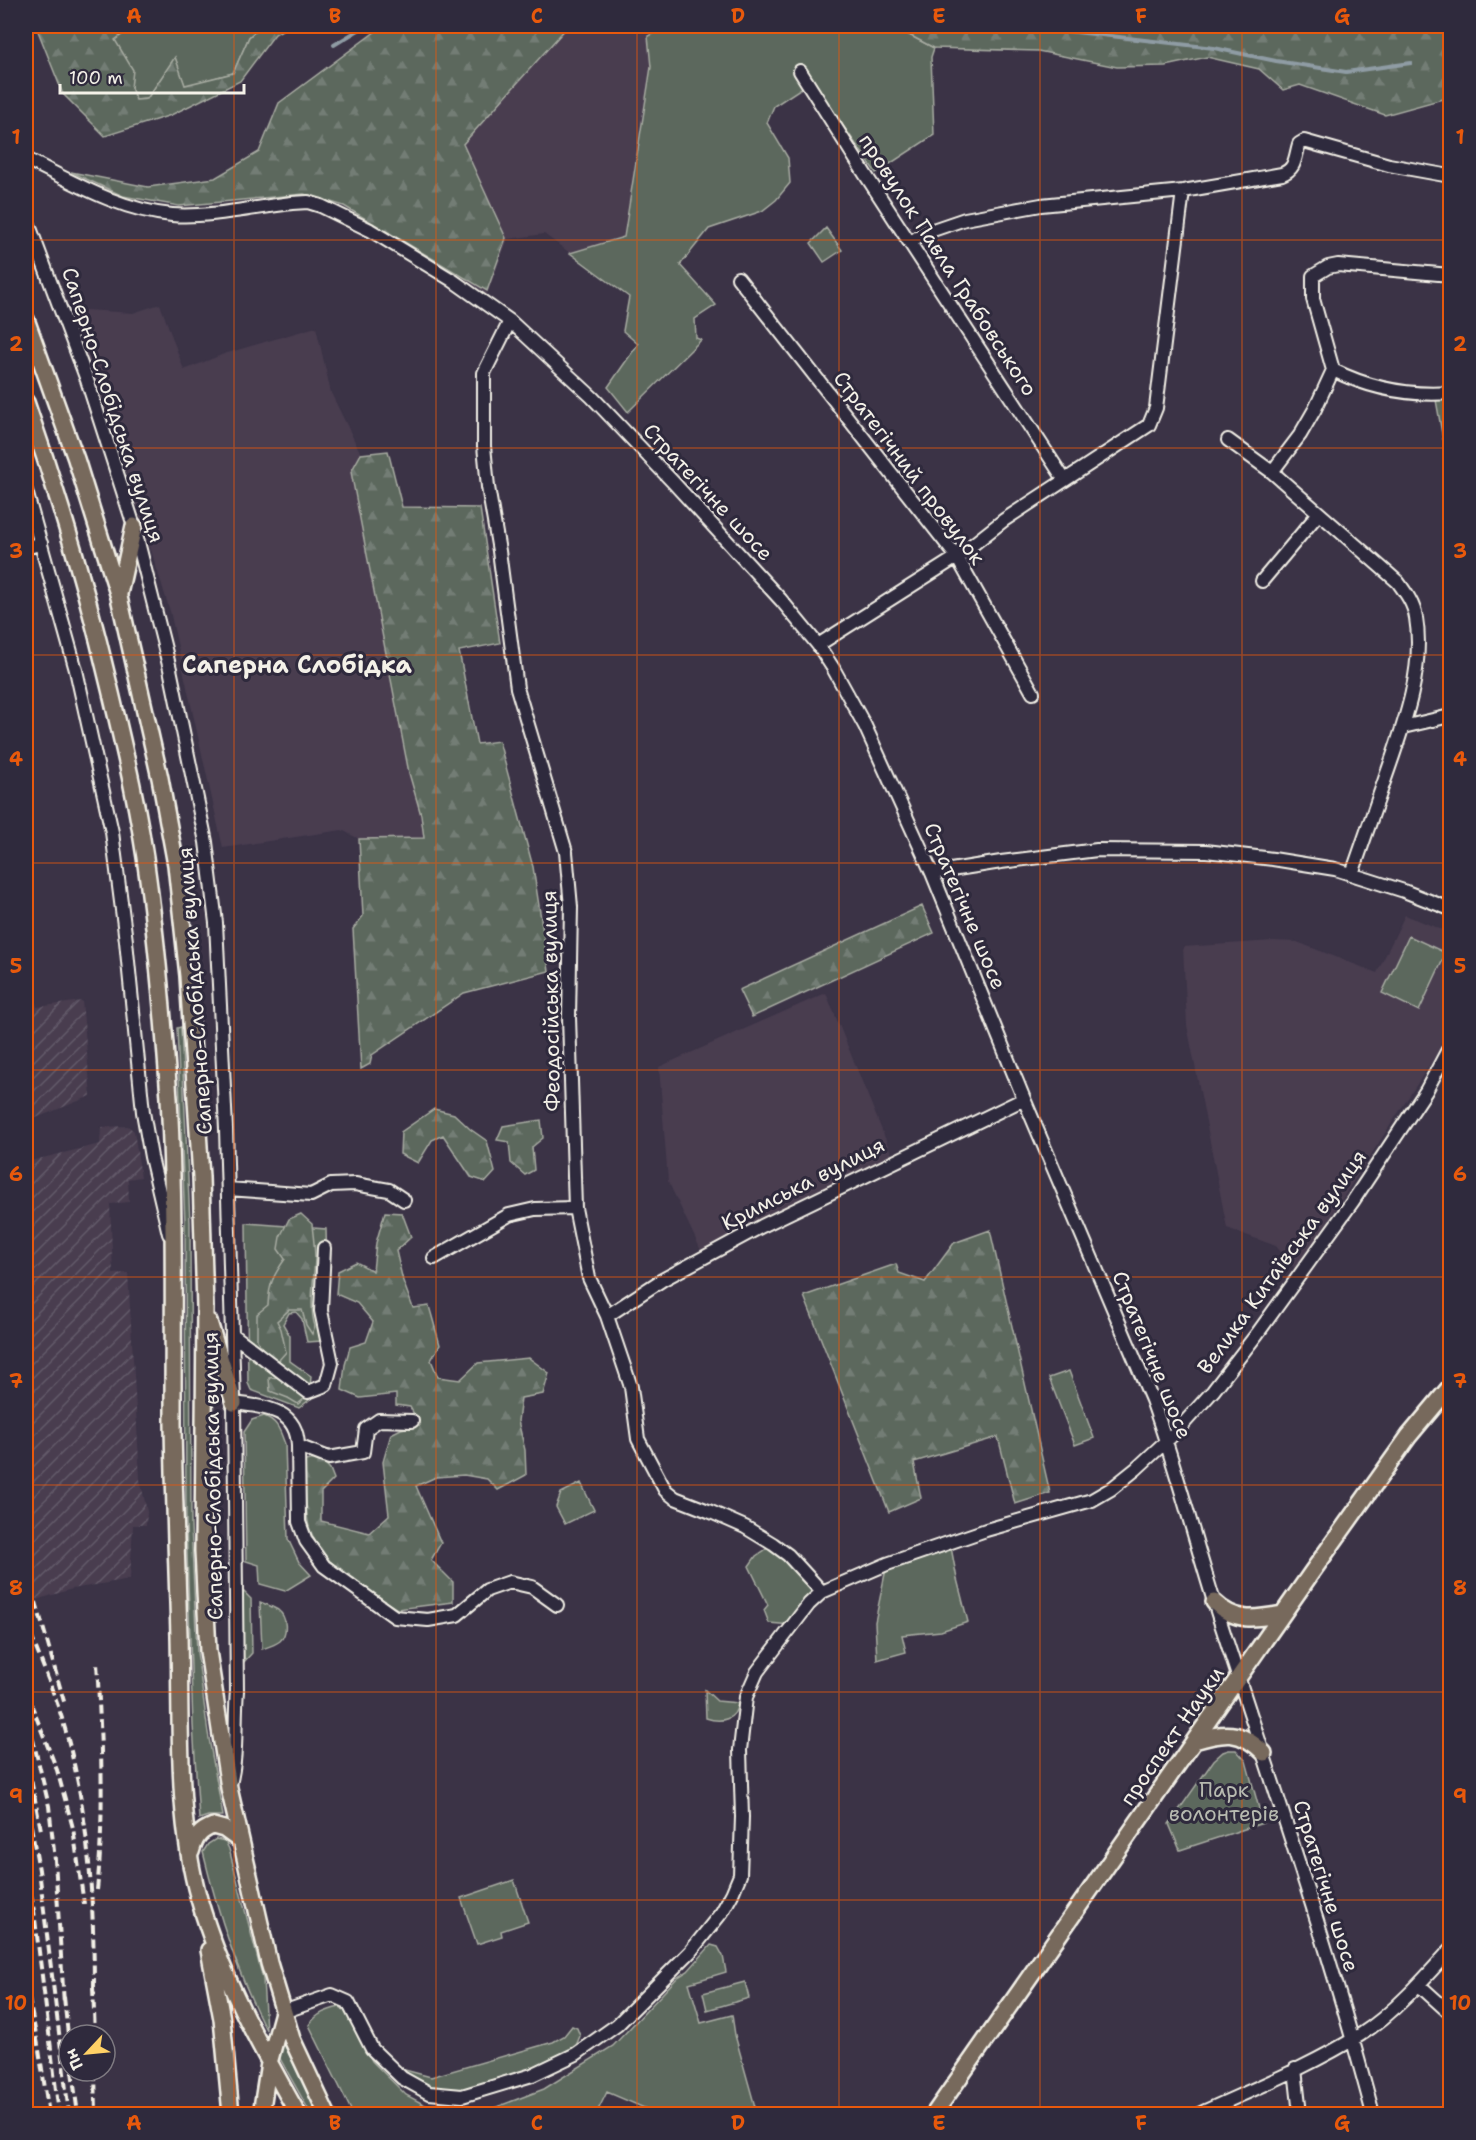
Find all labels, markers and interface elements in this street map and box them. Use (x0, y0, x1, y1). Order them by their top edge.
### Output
text: A (126, 3, 142, 29)
text: B (329, 3, 341, 29)
text: C (531, 3, 543, 29)
text: D (731, 3, 745, 29)
text: E (932, 3, 946, 29)
text: F (1135, 3, 1147, 29)
text: G (1334, 3, 1350, 29)
scale bar (60, 57, 244, 95)
text: 100 m (69, 66, 123, 90)
text: 1 (11, 124, 21, 150)
text: 1 (1455, 124, 1465, 150)
street label: провулок Павла Грабовського (852, 128, 1044, 402)
street label: Саперно-Слобідська вулиця (55, 264, 171, 546)
text: 2 (9, 331, 23, 357)
text: 2 (1453, 331, 1467, 357)
street label: Стратегічний провулок (827, 365, 991, 571)
street label: Стратегічне шосе (637, 417, 779, 567)
text: 3 (9, 538, 23, 564)
text: 3 (1453, 538, 1467, 564)
district label: Саперна Слобідка (182, 649, 413, 681)
text: 4 (9, 746, 23, 772)
text: 4 (1453, 746, 1467, 772)
street label: Стратегічне шосе (917, 818, 1013, 994)
street label: Саперно-Слобідська вулиця (171, 846, 219, 1136)
street label: Феодосійська вулиця (535, 890, 567, 1112)
text: 5 (10, 953, 22, 979)
text: 5 (1454, 953, 1466, 979)
street label: Кримська вулиця (717, 1131, 889, 1237)
street label: Велика Китаївська вулиця (1191, 1144, 1373, 1380)
text: 6 (9, 1161, 23, 1187)
text: 6 (1453, 1161, 1467, 1187)
street label: Стратегічне шосе (1106, 1267, 1198, 1443)
street label: Саперно-Слобідська вулиця (196, 1332, 230, 1620)
text: 7 (9, 1368, 23, 1394)
text: 7 (1453, 1368, 1467, 1394)
text: 8 (9, 1575, 23, 1601)
text: 8 (1453, 1575, 1467, 1601)
street label: проспект Науки (1113, 1661, 1231, 1811)
park label: Парк волонтерів (1169, 1776, 1279, 1828)
text: 9 (9, 1783, 23, 1809)
text: 9 (1453, 1783, 1467, 1809)
street label: Стратегічне шосе (1287, 1797, 1365, 1975)
text: 10 (5, 1990, 27, 2016)
text: 10 (1449, 1990, 1471, 2016)
north arrow (57, 2023, 117, 2083)
text: Пн (60, 2045, 88, 2073)
text: A (126, 2110, 142, 2136)
text: B (329, 2110, 341, 2136)
text: C (531, 2110, 543, 2136)
text: D (731, 2110, 745, 2136)
text: E (932, 2110, 946, 2136)
text: F (1135, 2110, 1147, 2136)
text: G (1334, 2110, 1350, 2136)

